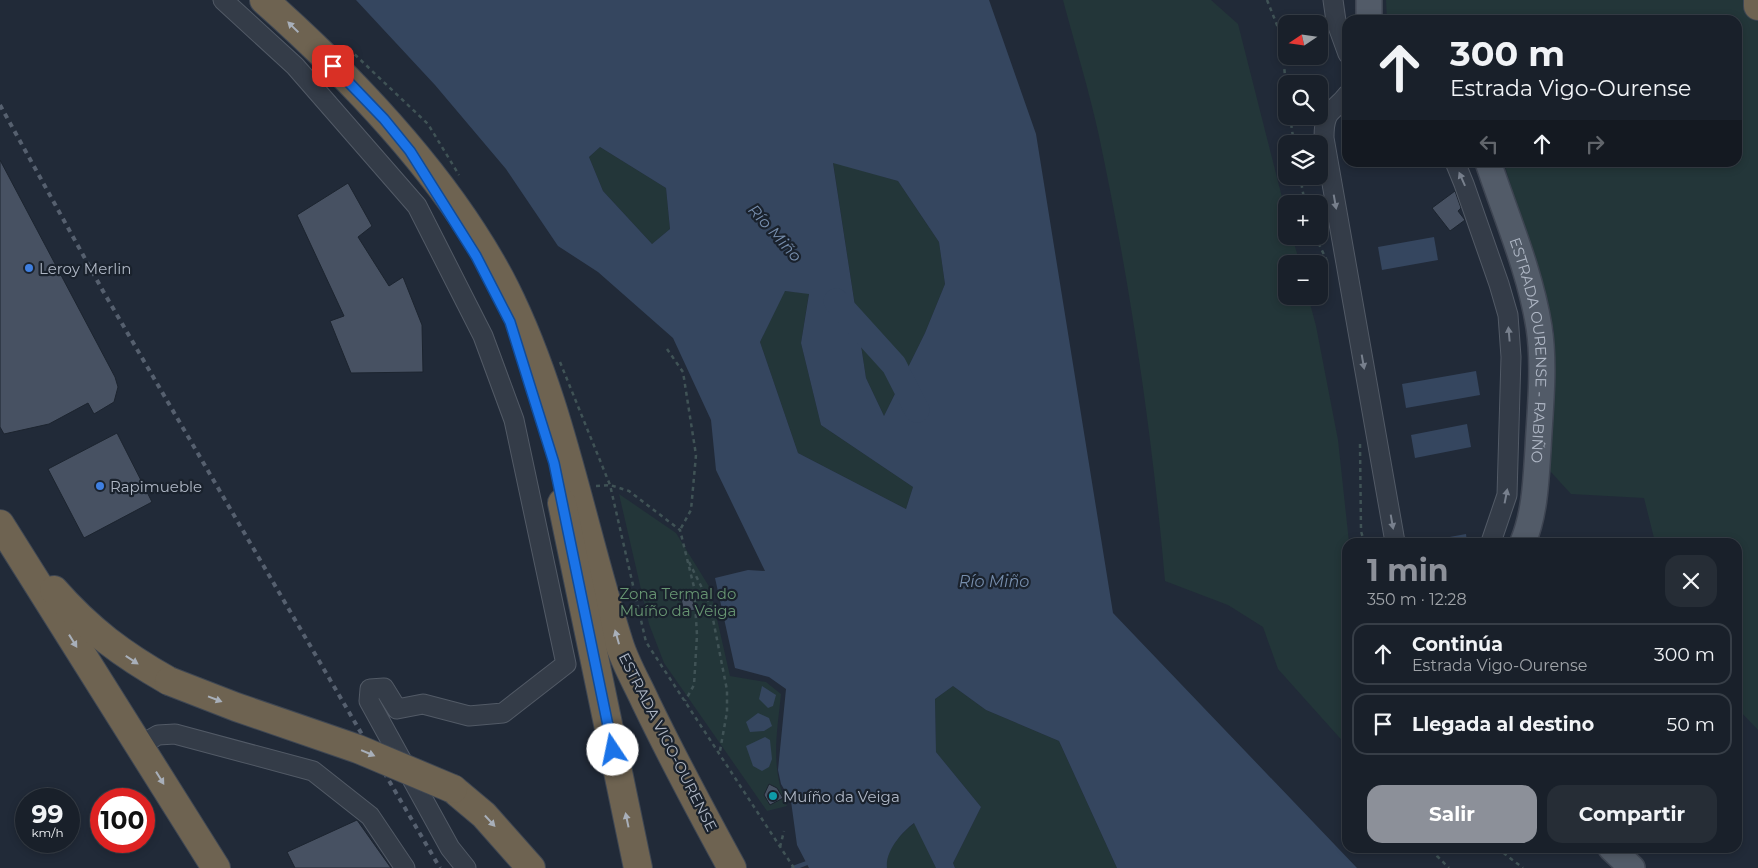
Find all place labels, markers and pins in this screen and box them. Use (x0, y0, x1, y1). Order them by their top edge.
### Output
pin (312, 45, 354, 87)
place label: Leroy Merlin (39, 259, 131, 278)
marker: Leroy Merlin (23, 262, 35, 274)
place label: Rapimueble (110, 477, 202, 496)
marker: Rapimueble (94, 480, 106, 492)
place label: Muíño da Veiga (783, 787, 900, 806)
marker: Muíño da Veiga (767, 790, 779, 802)

